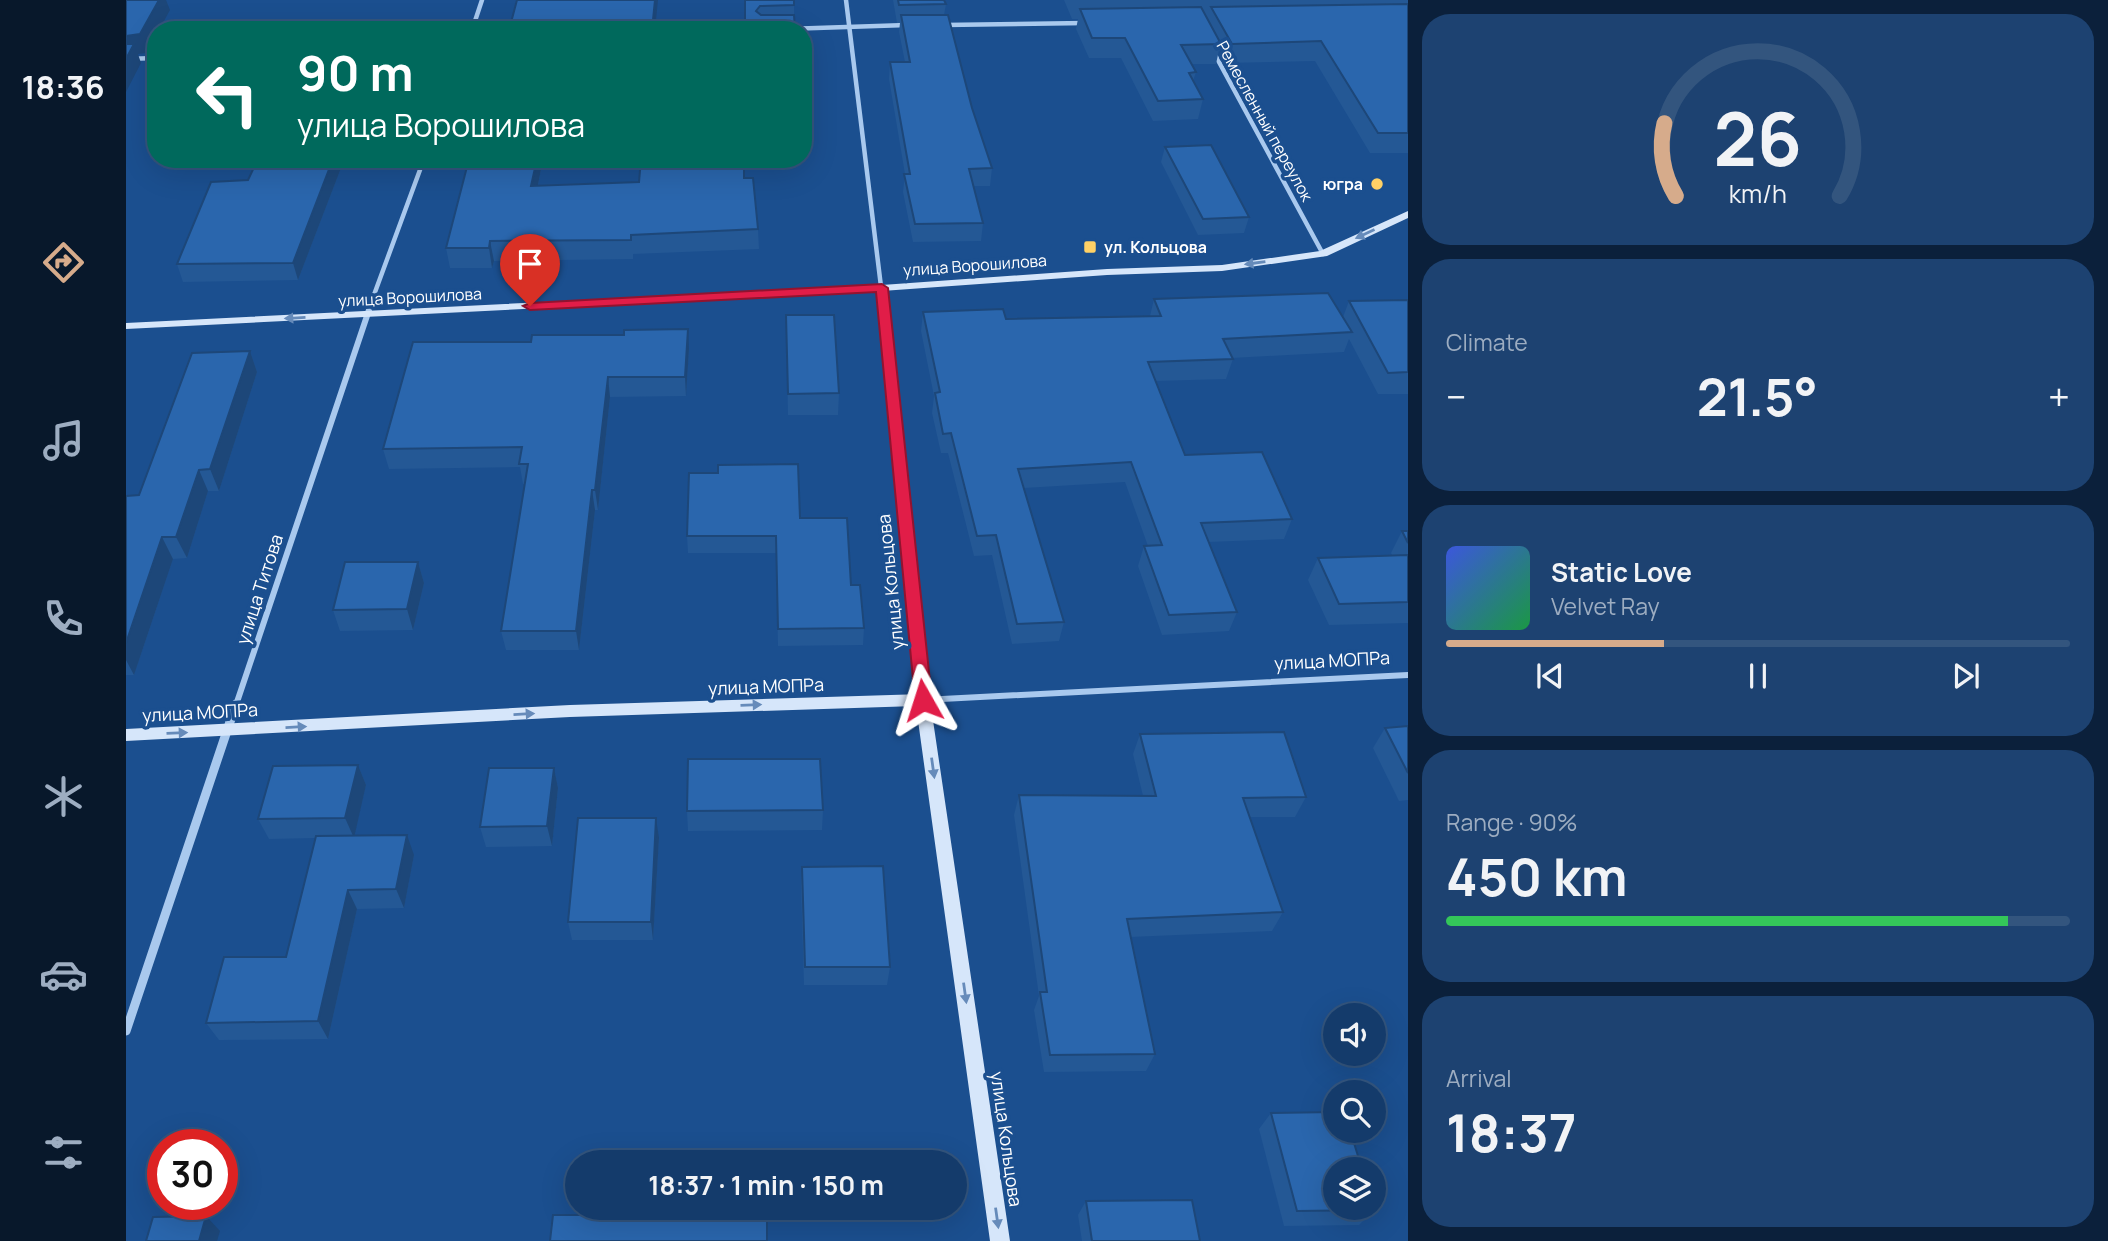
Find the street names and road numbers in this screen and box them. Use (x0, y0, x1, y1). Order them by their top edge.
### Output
street label: Ремесленный переулок (1212, 37, 1319, 206)
street label: улица Ворошилова (902, 249, 1048, 281)
street label: улица Ворошилова (338, 282, 482, 312)
street label: улица Кольцова (871, 513, 909, 651)
street label: улица Титова (230, 531, 288, 647)
street label: улица МОПРа (1273, 645, 1391, 675)
street label: улица МОПРа (708, 672, 824, 700)
street label: улица МОПРа (141, 697, 259, 727)
street label: улица Кольцова (986, 1070, 1028, 1208)

